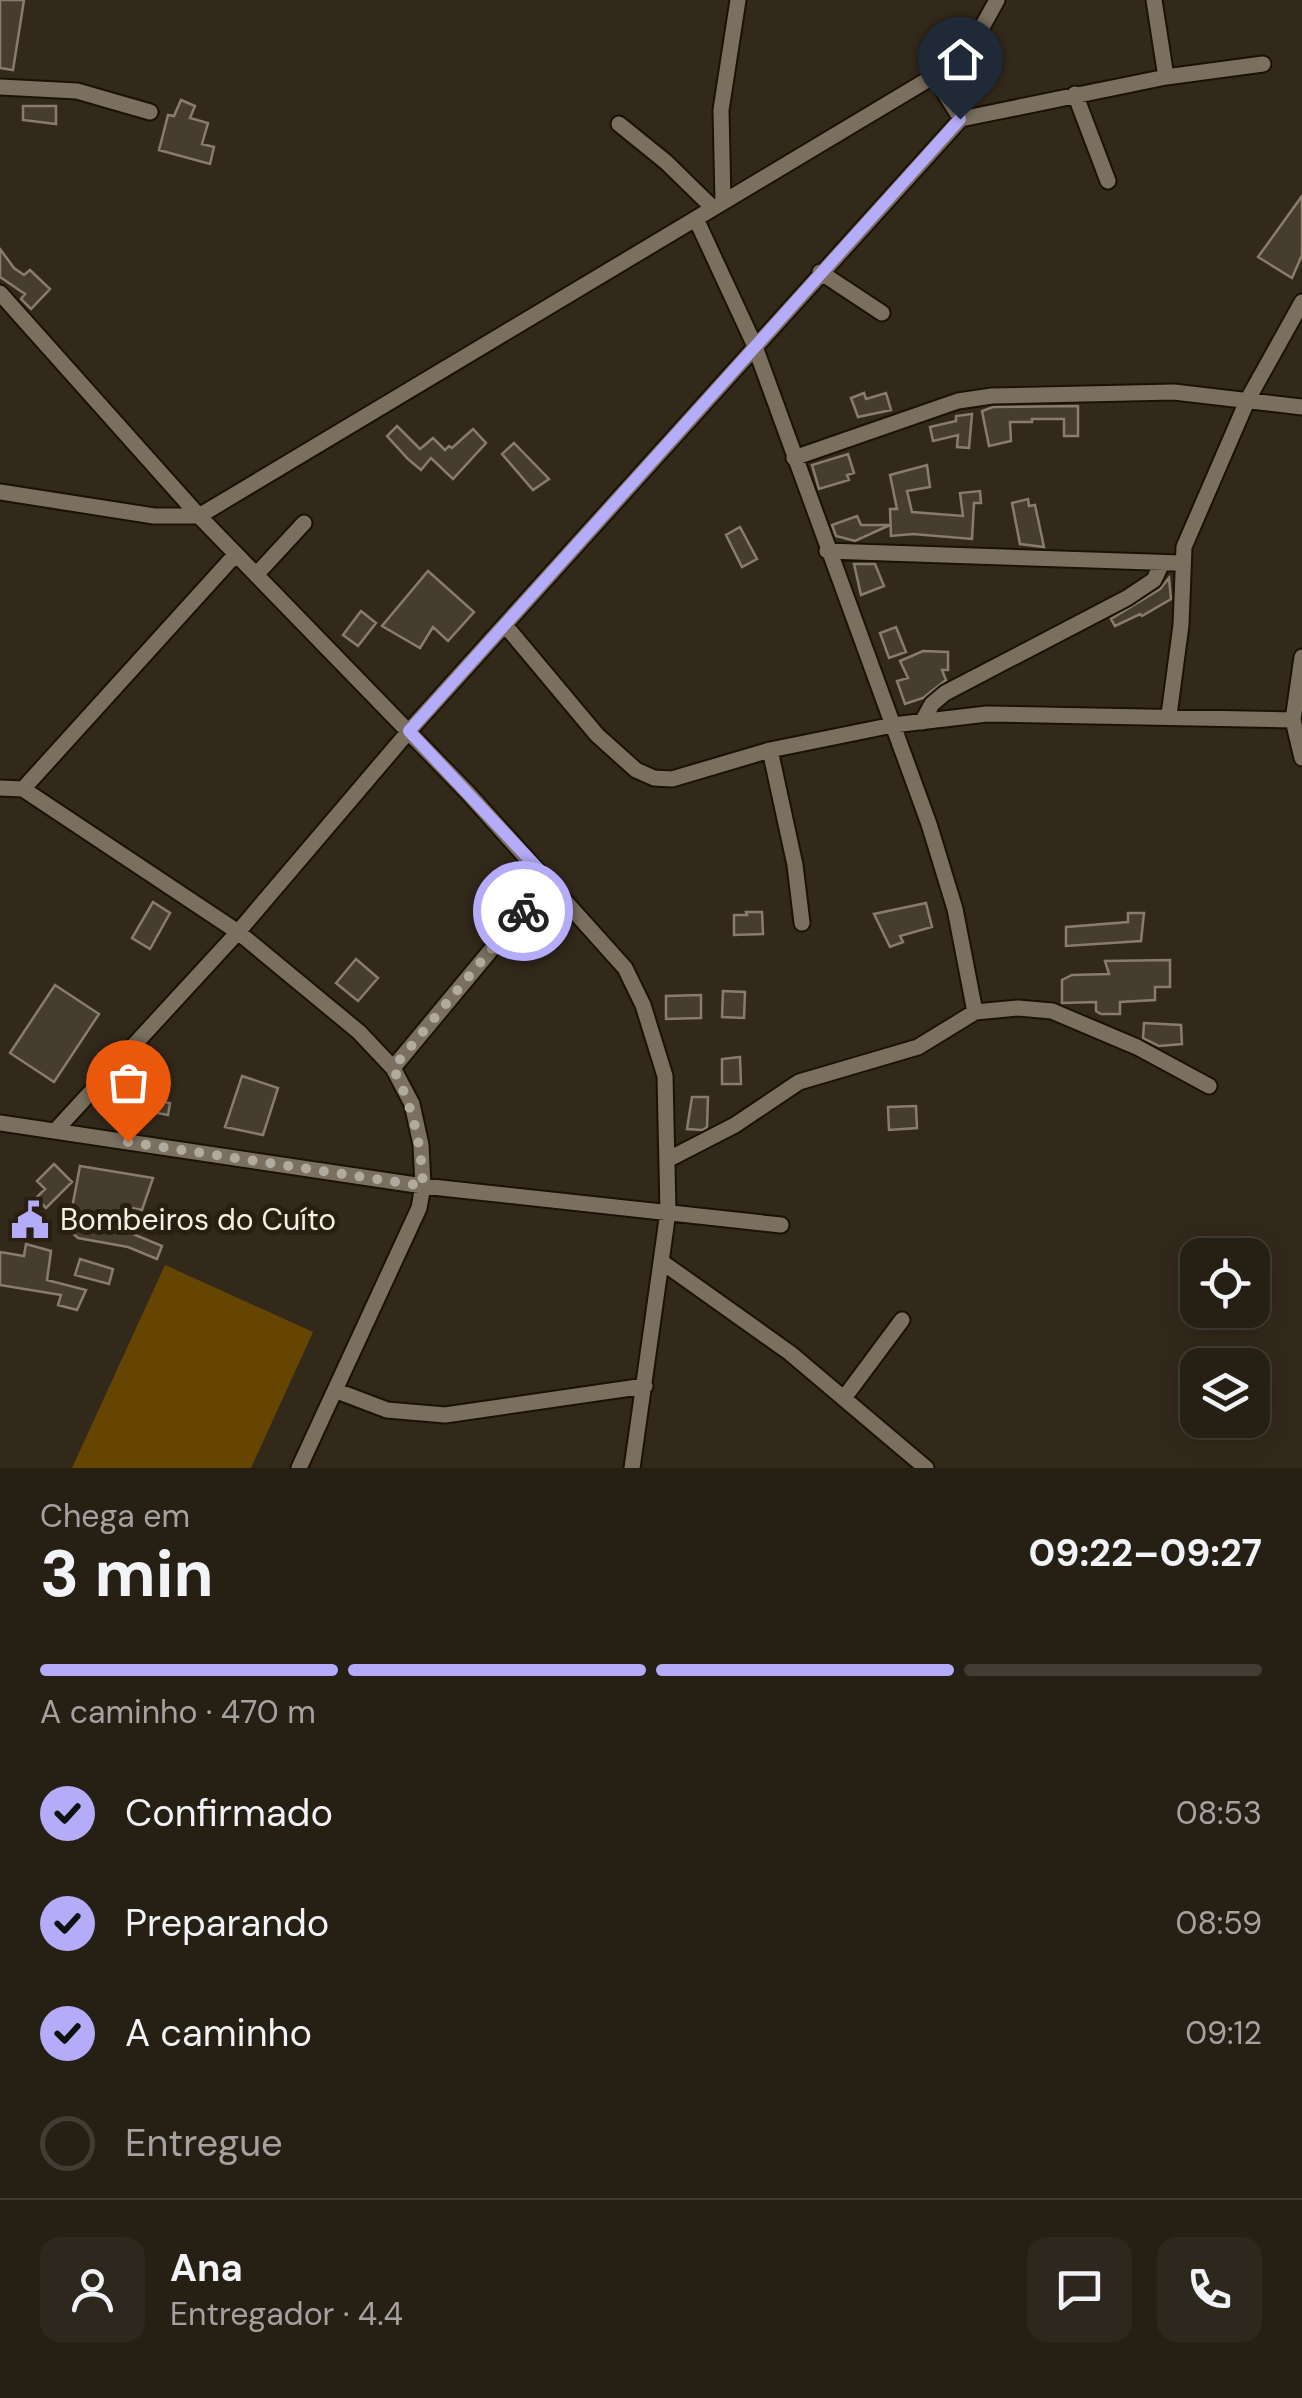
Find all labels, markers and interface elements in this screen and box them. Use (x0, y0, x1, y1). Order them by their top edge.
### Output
pin (918, 17, 1003, 120)
icon: home (933, 32, 988, 87)
courier (473, 861, 573, 961)
icon: bike (496, 884, 551, 939)
pin (86, 1040, 171, 1143)
icon: bag (101, 1055, 156, 1110)
public building icon: Bombeiros do Cuíto (9, 1199, 51, 1241)
place label: Bombeiros do Cuíto (60, 1200, 336, 1239)
map controls (1180, 1238, 1270, 1438)
button: locate (1180, 1238, 1270, 1328)
button: layers (1180, 1348, 1270, 1438)
text: Chega em (40, 1495, 190, 1537)
text: 09:22–09:27 (1029, 1528, 1262, 1578)
text: 3 min (40, 1532, 214, 1616)
text: A caminho · 470 m (40, 1691, 316, 1733)
icon: check (40, 1786, 95, 1841)
text: Confirmado (125, 1788, 333, 1838)
text: 08:53 (1176, 1792, 1262, 1834)
icon: check (40, 1896, 95, 1951)
text: Preparando (125, 1898, 329, 1948)
text: 08:59 (1176, 1902, 1262, 1944)
icon: check (40, 2006, 95, 2061)
text: A caminho (125, 2008, 312, 2058)
text: 09:12 (1185, 2012, 1262, 2054)
text: Entregue (125, 2118, 283, 2168)
button: person (40, 2237, 145, 2342)
button: chat (1027, 2237, 1132, 2342)
button: phone (1157, 2237, 1262, 2342)
text: Ana (170, 2243, 243, 2293)
text: Entregador · 4.4 (170, 2293, 403, 2335)

